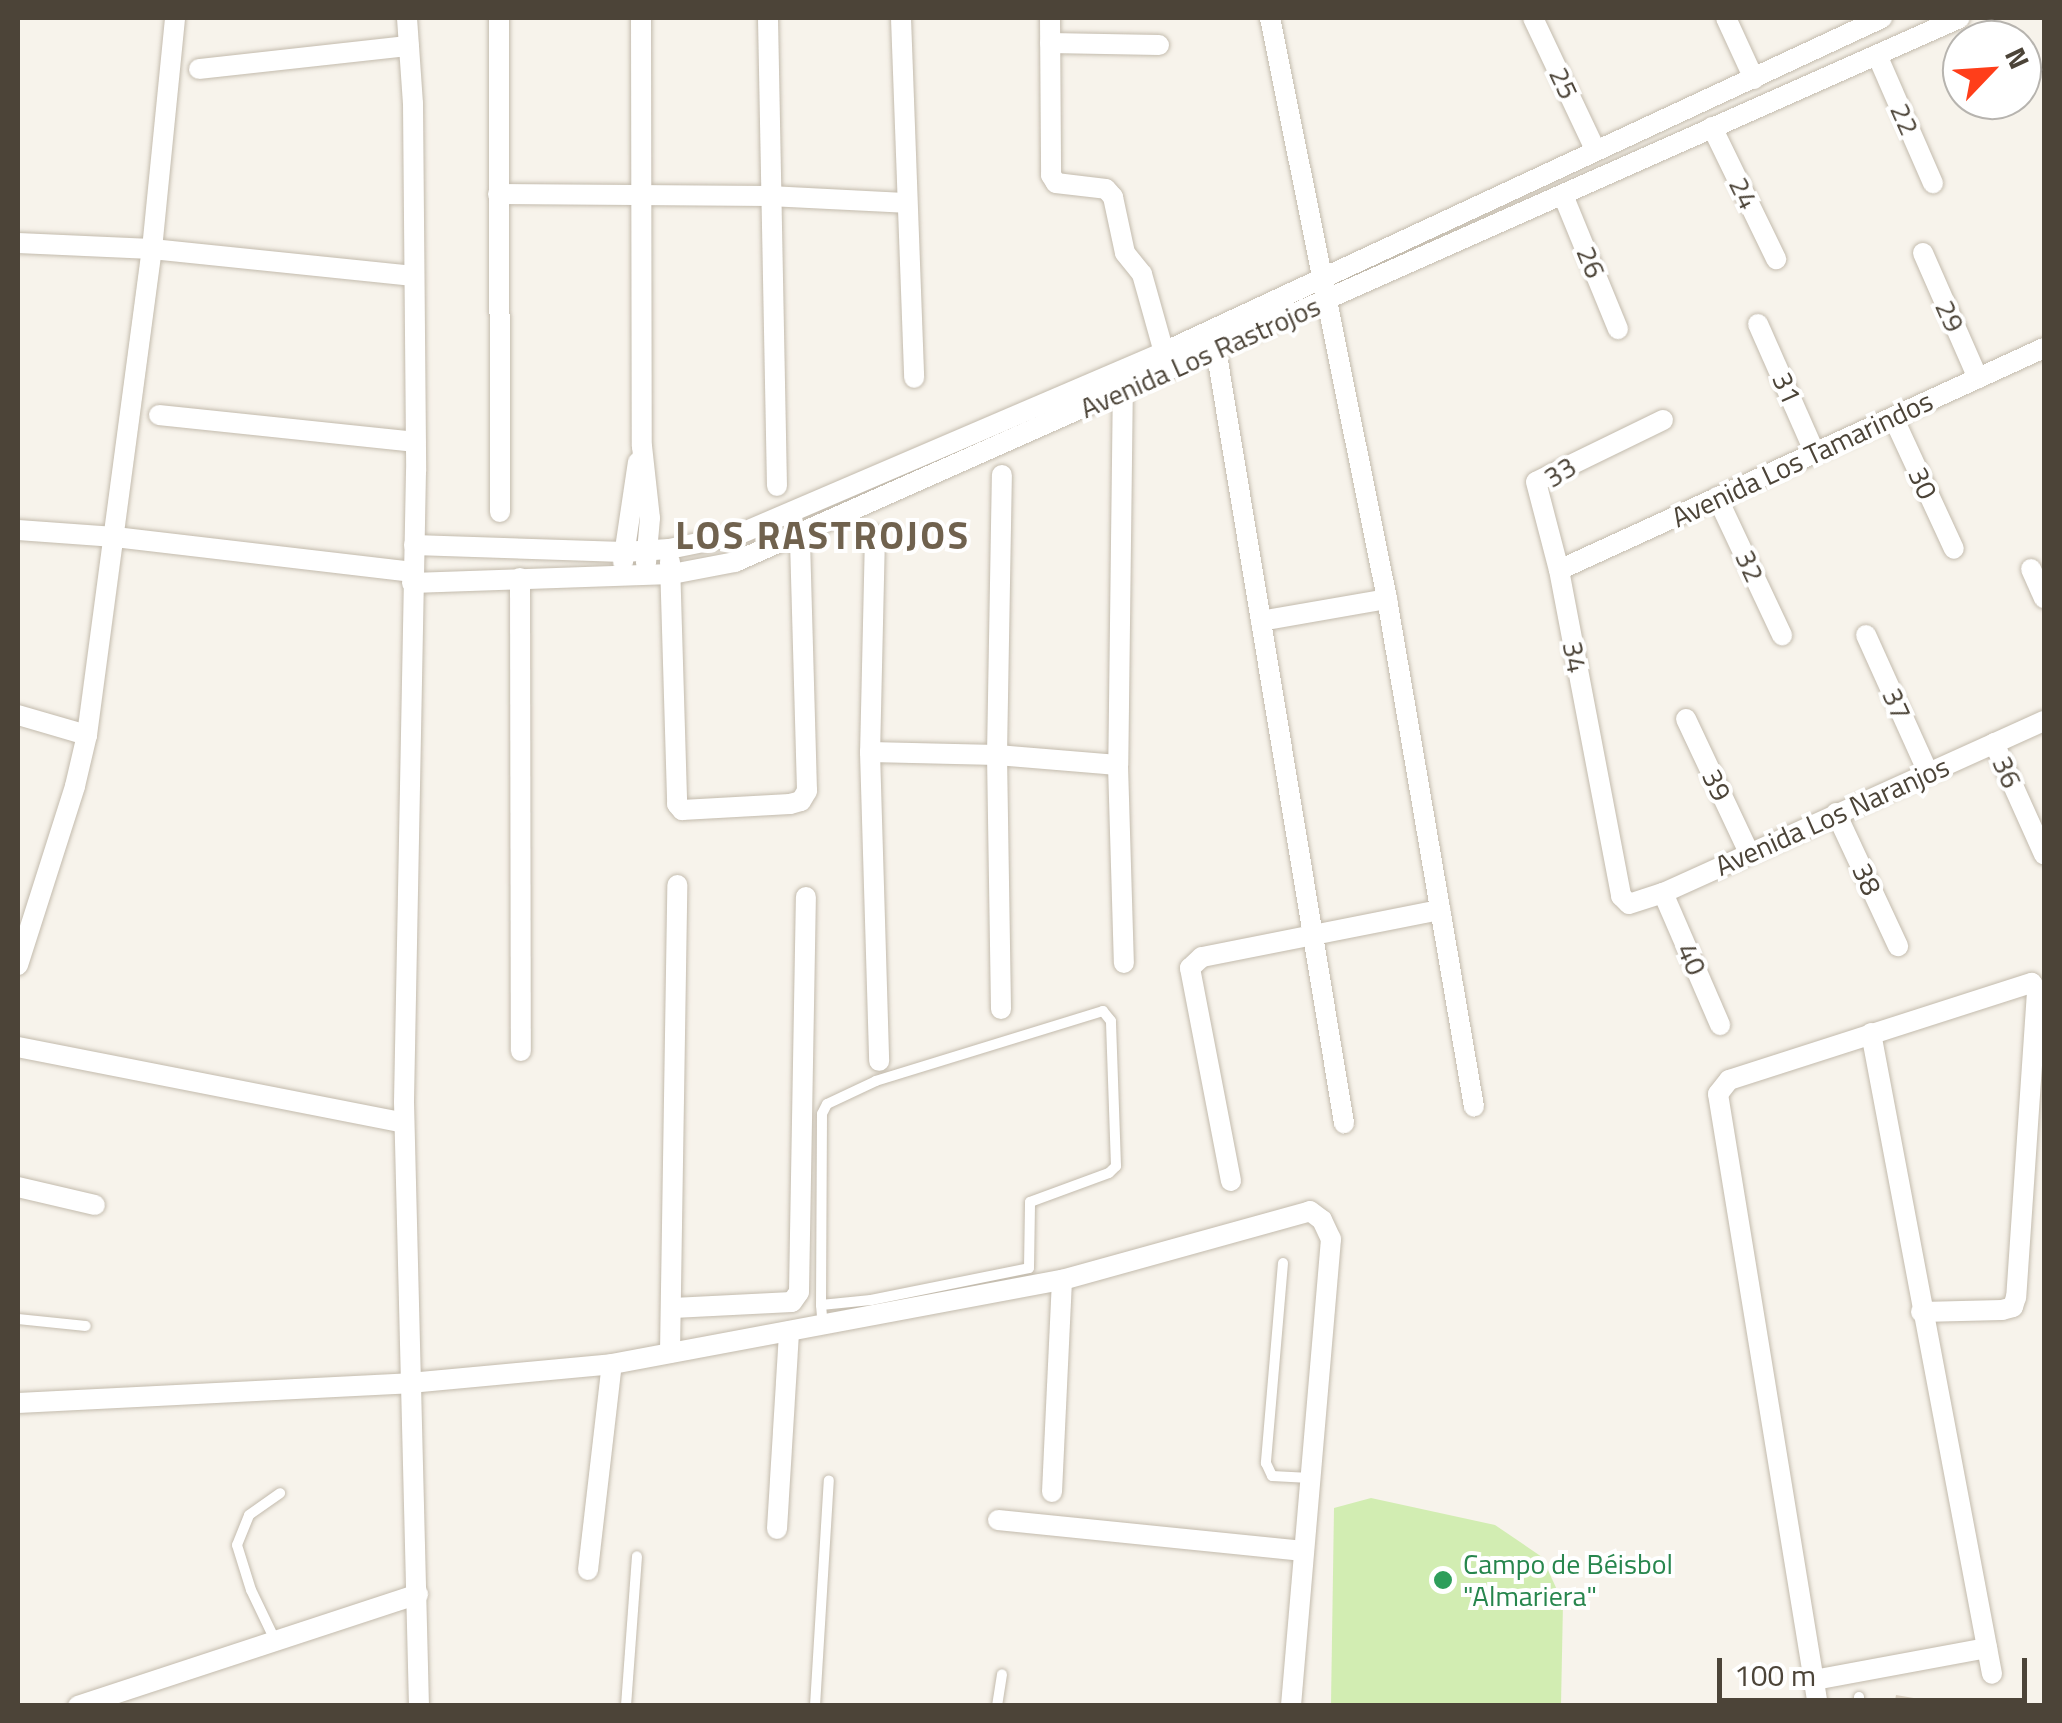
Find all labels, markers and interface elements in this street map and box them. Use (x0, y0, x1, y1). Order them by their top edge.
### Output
north arrow (1942, 20, 2042, 120)
text: N (1994, 40, 2041, 76)
street label: 25 (1542, 62, 1586, 104)
street label: 22 (1883, 98, 1927, 140)
street label: 24 (1722, 172, 1766, 214)
street label: 26 (1570, 241, 1612, 283)
street label: Avenida Los Rastrojos (1075, 289, 1325, 425)
street label: 29 (1928, 295, 1972, 337)
street label: 31 (1765, 367, 1809, 409)
street label: Avenida Los Tamarindos (1666, 384, 1938, 534)
street label: 33 (1538, 449, 1582, 495)
street label: 30 (1901, 462, 1945, 504)
district label: LOS RASTROJOS (675, 513, 971, 559)
street label: 32 (1728, 545, 1772, 587)
street label: 34 (1556, 638, 1594, 676)
street label: 37 (1875, 683, 1919, 725)
street label: Avenida Los Naranjos (1710, 749, 1954, 883)
street label: 36 (1985, 751, 2029, 793)
street label: 39 (1695, 764, 1739, 806)
street label: 38 (1845, 858, 1889, 900)
street label: 40 (1670, 938, 1714, 980)
place label: Campo de Béisbol "Almariera" (1463, 1547, 1673, 1613)
marker: Campo de Béisbol "Almariera" (1432, 1569, 1454, 1591)
scale bar (1722, 1638, 2032, 1700)
text: 100 m (1734, 1652, 1816, 1698)

